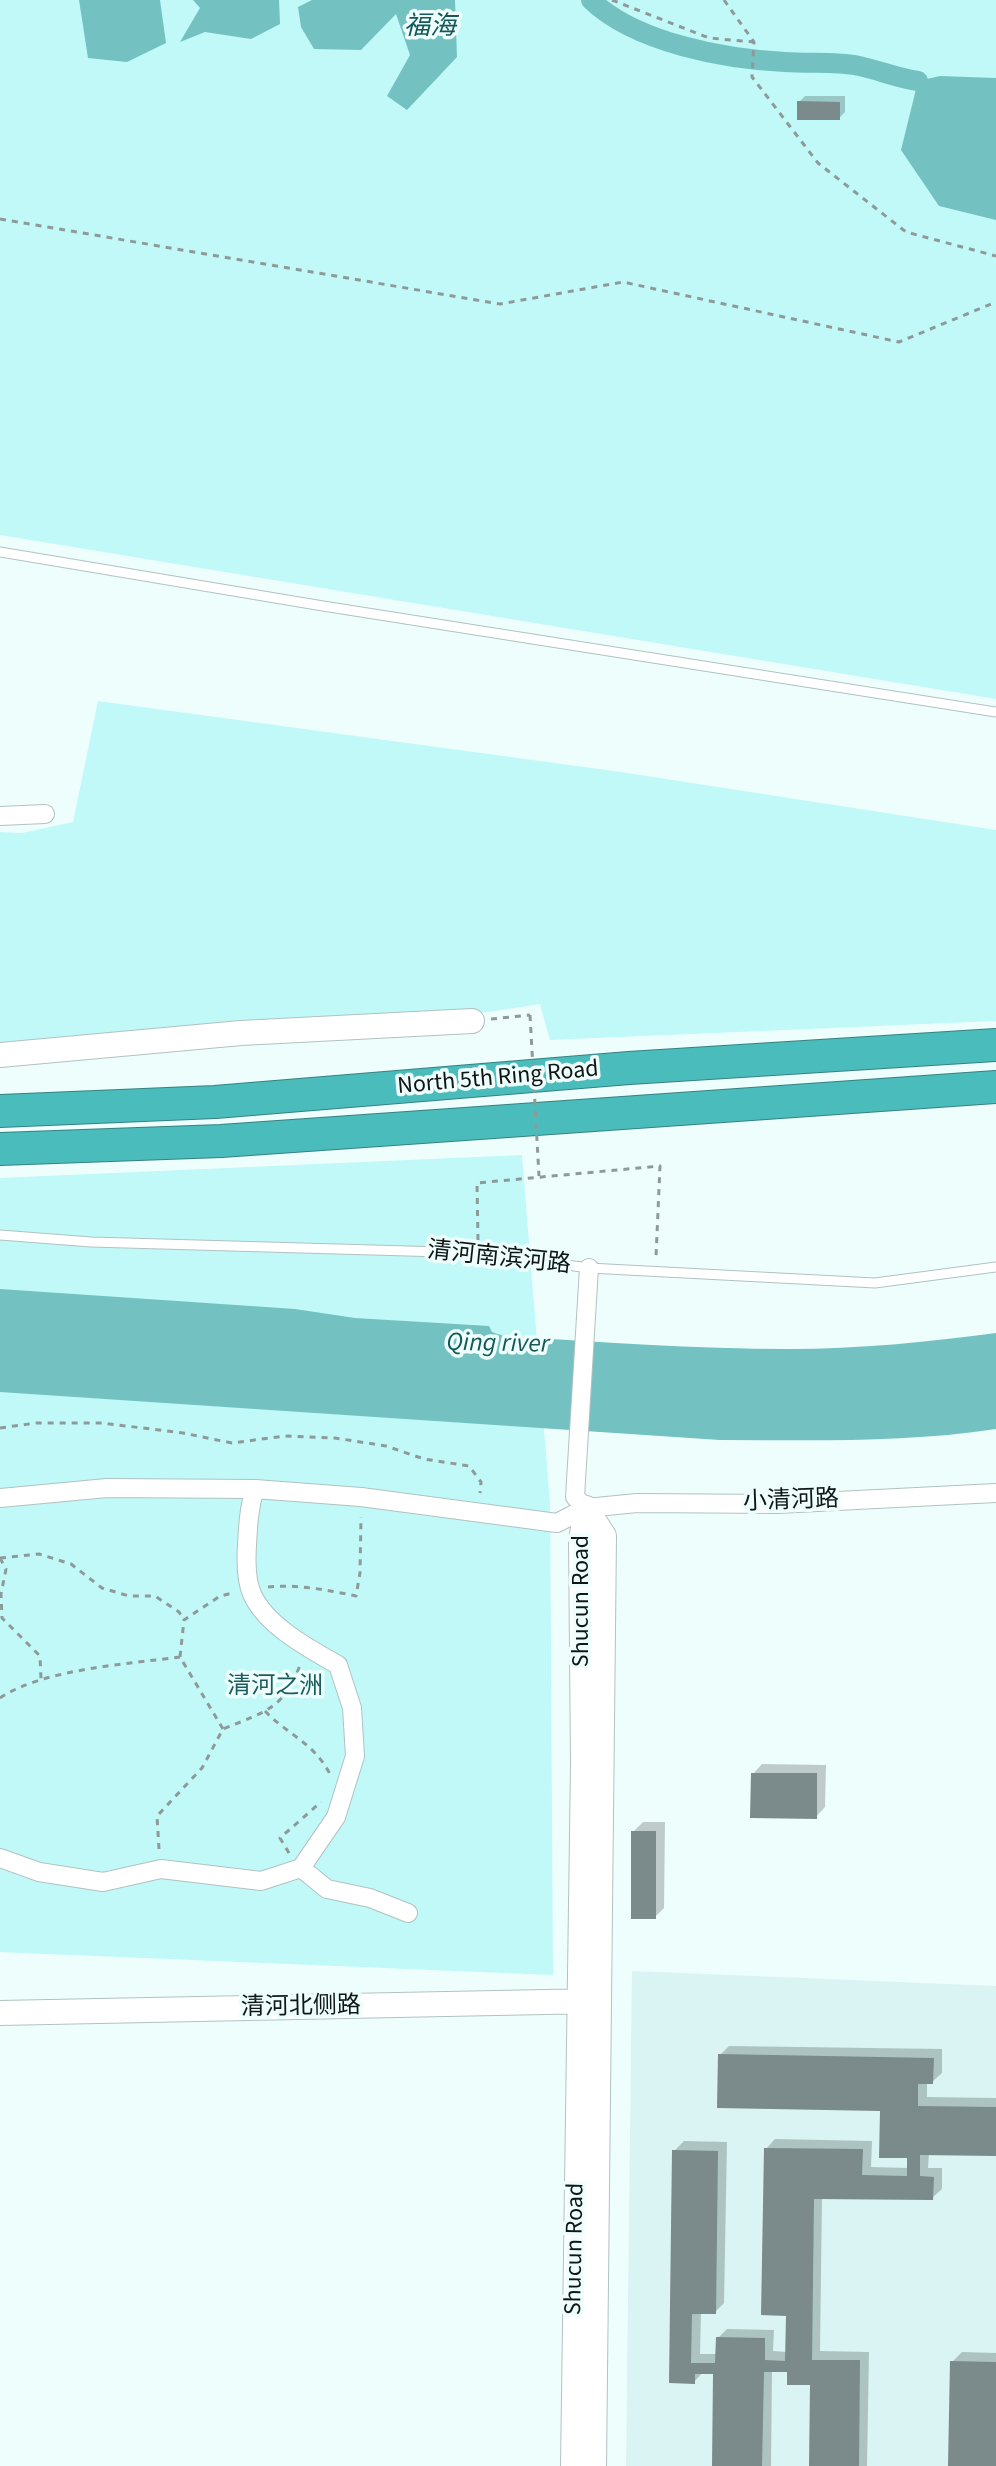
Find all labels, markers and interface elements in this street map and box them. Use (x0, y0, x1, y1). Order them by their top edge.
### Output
water label: 福海 (404, 12, 456, 44)
street label: North 5th Ring Road (396, 1056, 600, 1102)
street label: 清河南滨河路 (426, 1237, 572, 1281)
water label: Qing river (446, 1329, 550, 1361)
street label: 小清河路 (743, 1486, 839, 1518)
street label: Shucun Road (569, 1535, 597, 1667)
park label: 清河之洲 (227, 1674, 323, 1702)
street label: 清河北侧路 (241, 1993, 361, 2023)
street label: Shucun Road (560, 2183, 592, 2315)

